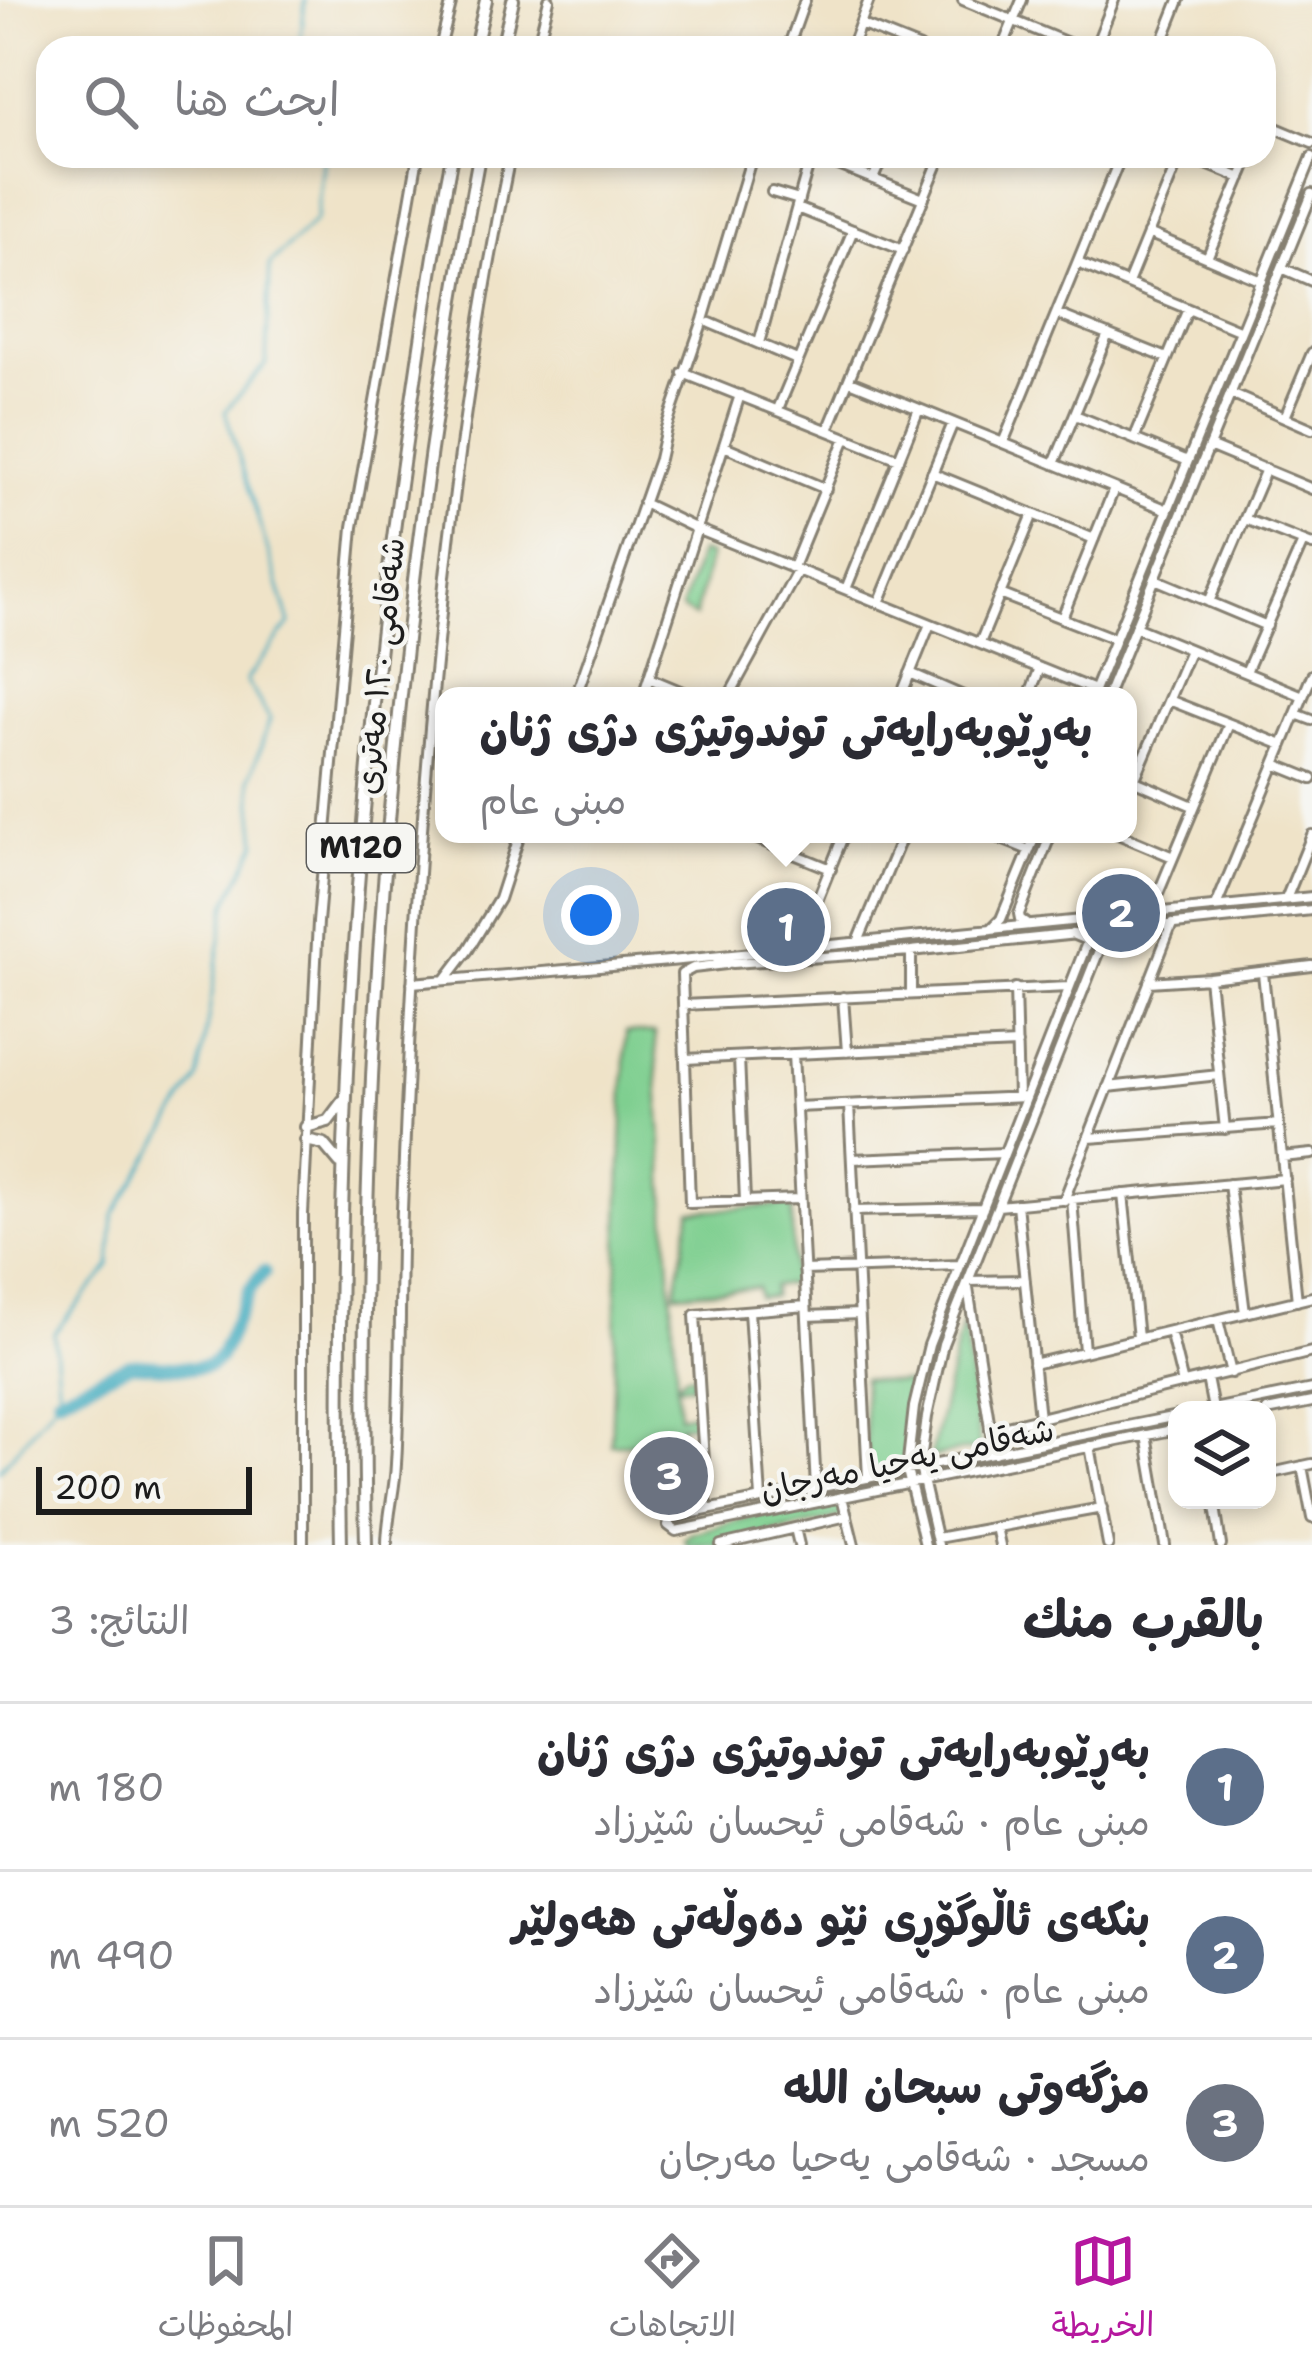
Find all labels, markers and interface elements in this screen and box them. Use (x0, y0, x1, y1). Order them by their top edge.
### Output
search box (36, 36, 1276, 168)
icon: search (78, 69, 144, 135)
text: ابحث هنا (174, 69, 340, 129)
street label: شەقامی ١٢٠ مەتری (344, 535, 415, 797)
popup (435, 687, 1137, 843)
text: بەڕێوبەرایەتی توندوتیژی دژی ژنان (479, 700, 1093, 760)
text: مبنى عام (479, 774, 626, 826)
road number: M120 (307, 824, 415, 872)
pin: 2 (1082, 868, 1160, 958)
pin: 1 (747, 882, 825, 972)
your location (561, 885, 621, 945)
map controls (1168, 1401, 1276, 1509)
button: layers (1168, 1401, 1276, 1509)
street label: شەقامی یەحیا مەرجان (756, 1406, 1058, 1513)
pin: 3 (630, 1431, 708, 1521)
scale bar (36, 1461, 252, 1514)
text: 200 m (54, 1465, 162, 1510)
text: بالقرب منك (1023, 1585, 1264, 1653)
text: النتائج: 3 (48, 1594, 190, 1646)
text: بەڕێوبەرایەتی توندوتیژی دژی ژنان (537, 1721, 1150, 1781)
text: 180 m (48, 1761, 164, 1813)
text: 1 (1216, 1761, 1234, 1813)
text: مبنى عام · شەقامی ئیحسان شێرزاد (594, 1795, 1150, 1847)
text: بنکەی ئاڵوگۆڕی نێو دەوڵەتی هەولێر (513, 1889, 1150, 1949)
text: 490 m (48, 1929, 175, 1981)
text: 2 (1211, 1929, 1239, 1981)
text: مبنى عام · شەقامی ئیحسان شێرزاد (594, 1963, 1150, 2015)
text: مزگەوتی سبحان اللە (783, 2057, 1150, 2117)
text: 520 m (48, 2097, 170, 2149)
text: 3 (1211, 2097, 1239, 2149)
text: مسجد · شەقامی یەحیا مەرجان (659, 2131, 1150, 2183)
tab: المحفوظات (158, 2228, 294, 2354)
tab: الاتجاهات (609, 2228, 736, 2354)
tab: الخريطة (1051, 2228, 1154, 2354)

